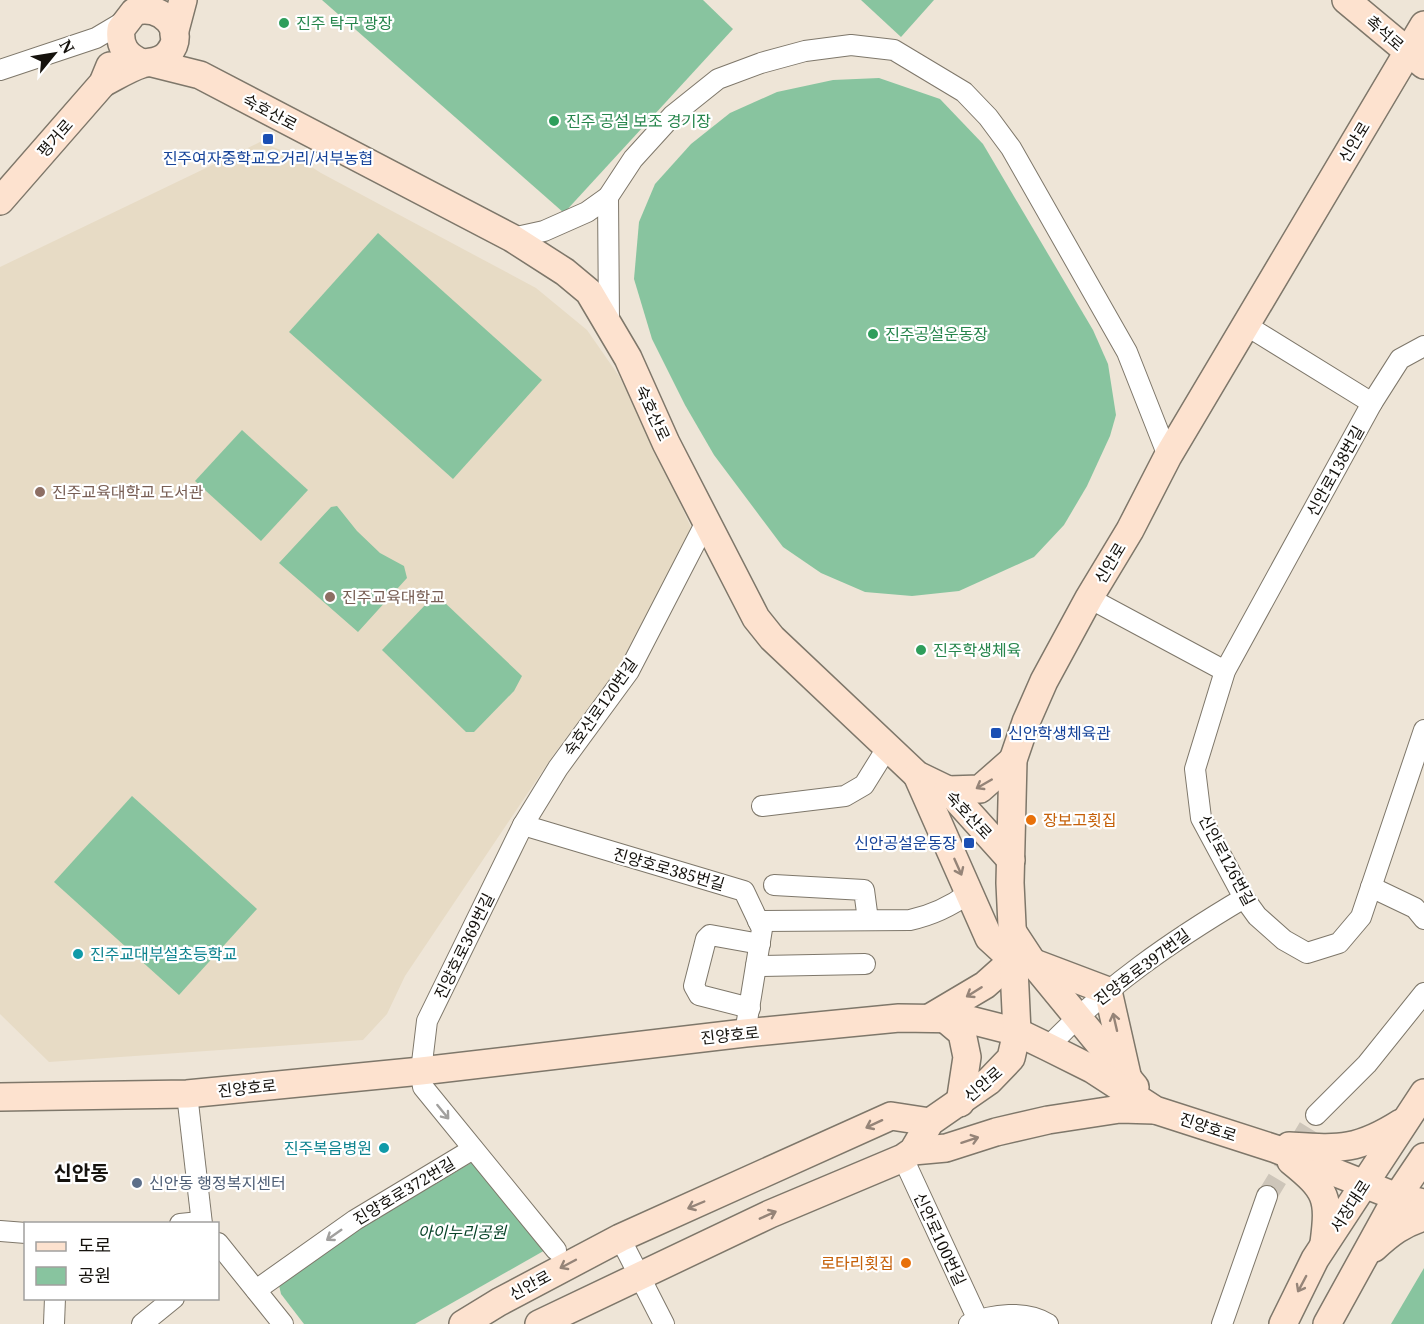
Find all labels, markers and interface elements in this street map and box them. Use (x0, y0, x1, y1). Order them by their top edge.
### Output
street label: 촉석로 (1361, 10, 1409, 56)
place label: 진주 탁구 광장 (296, 12, 393, 34)
marker: 진주 탁구 광장 (277, 16, 291, 30)
north arrow (24, 24, 84, 84)
text: N (54, 36, 80, 58)
street label: 숙호산로 (239, 88, 301, 136)
place label: 진주 공설 보조 경기장 (566, 110, 711, 132)
street label: 평거로 (32, 114, 78, 162)
marker: 진주 공설 보조 경기장 (547, 114, 561, 128)
street label: 신안로 (1333, 117, 1375, 167)
marker: 진주여자중학교오거리/서부농협 (261, 132, 275, 146)
place label: 진주여자중학교오거리/서부농협 (163, 147, 373, 169)
place label: 진주공설운동장 (885, 323, 988, 345)
marker: 진주공설운동장 (866, 327, 880, 341)
street label: 숙호산로 (631, 382, 676, 445)
street label: 신안로138번길 (1301, 422, 1369, 520)
place label: 진주교육대학교 도서관 (52, 481, 204, 503)
marker: 진주교육대학교 도서관 (33, 485, 47, 499)
street label: 신안로 (1089, 538, 1131, 588)
place label: 진주교육대학교 (342, 586, 445, 608)
marker: 진주교육대학교 (323, 590, 337, 604)
place label: 진주학생체육 (933, 639, 1021, 661)
marker: 진주학생체육 (914, 643, 928, 657)
street label: 숙호산로120번길 (558, 654, 642, 760)
place label: 신안학생체육관 (1008, 722, 1111, 744)
marker: 신안학생체육관 (989, 726, 1003, 740)
one-way arrow (976, 778, 993, 790)
street label: 숙호산로 (941, 786, 997, 844)
place label: 장보고횟집 (1043, 809, 1117, 831)
street label: 신안로126번길 (1194, 810, 1260, 910)
marker: 장보고횟집 (1024, 813, 1038, 827)
place label: 신안공설운동장 (854, 832, 957, 854)
marker: 신안공설운동장 (962, 836, 976, 850)
street label: 진양호로385번길 (611, 843, 727, 895)
one-way arrow (953, 858, 964, 876)
street label: 진양호로369번길 (429, 889, 499, 1003)
street label: 진양호로397번길 (1089, 924, 1195, 1010)
place label: 진주교대부설초등학교 (90, 943, 237, 965)
marker: 진주교대부설초등학교 (71, 947, 85, 961)
one-way arrow (966, 986, 983, 998)
one-way arrow (1109, 1013, 1121, 1032)
street label: 진양호로 (700, 1021, 761, 1049)
street label: 신안로 (959, 1061, 1007, 1107)
street label: 진양호로 (217, 1074, 278, 1102)
one-way arrow (436, 1103, 449, 1119)
street label: 진양호로 (1177, 1107, 1240, 1147)
one-way arrow (865, 1119, 883, 1131)
one-way arrow (960, 1134, 979, 1145)
place label: 진주복음병원 (284, 1137, 372, 1159)
marker: 진주복음병원 (377, 1141, 391, 1155)
street label: 진양호로372번길 (349, 1152, 459, 1230)
district label: 신안동 (53, 1159, 109, 1186)
place label: 신안동 행정복지센터 (149, 1172, 286, 1194)
street label: 서장대로 (1325, 1175, 1375, 1237)
marker: 신안동 행정복지센터 (130, 1176, 144, 1190)
street label: 신안로100번길 (909, 1189, 971, 1289)
one-way arrow (688, 1200, 706, 1211)
one-way arrow (759, 1209, 777, 1220)
park label: 아이누리공원 (418, 1221, 507, 1243)
legend (24, 1222, 219, 1300)
one-way arrow (326, 1229, 342, 1241)
text: 도로 (78, 1233, 111, 1257)
place label: 로타리횟집 (820, 1252, 894, 1274)
marker: 로타리횟집 (899, 1256, 913, 1270)
one-way arrow (560, 1258, 577, 1270)
text: 공원 (78, 1263, 111, 1287)
street label: 신안로 (505, 1265, 555, 1305)
one-way arrow (1296, 1274, 1307, 1292)

